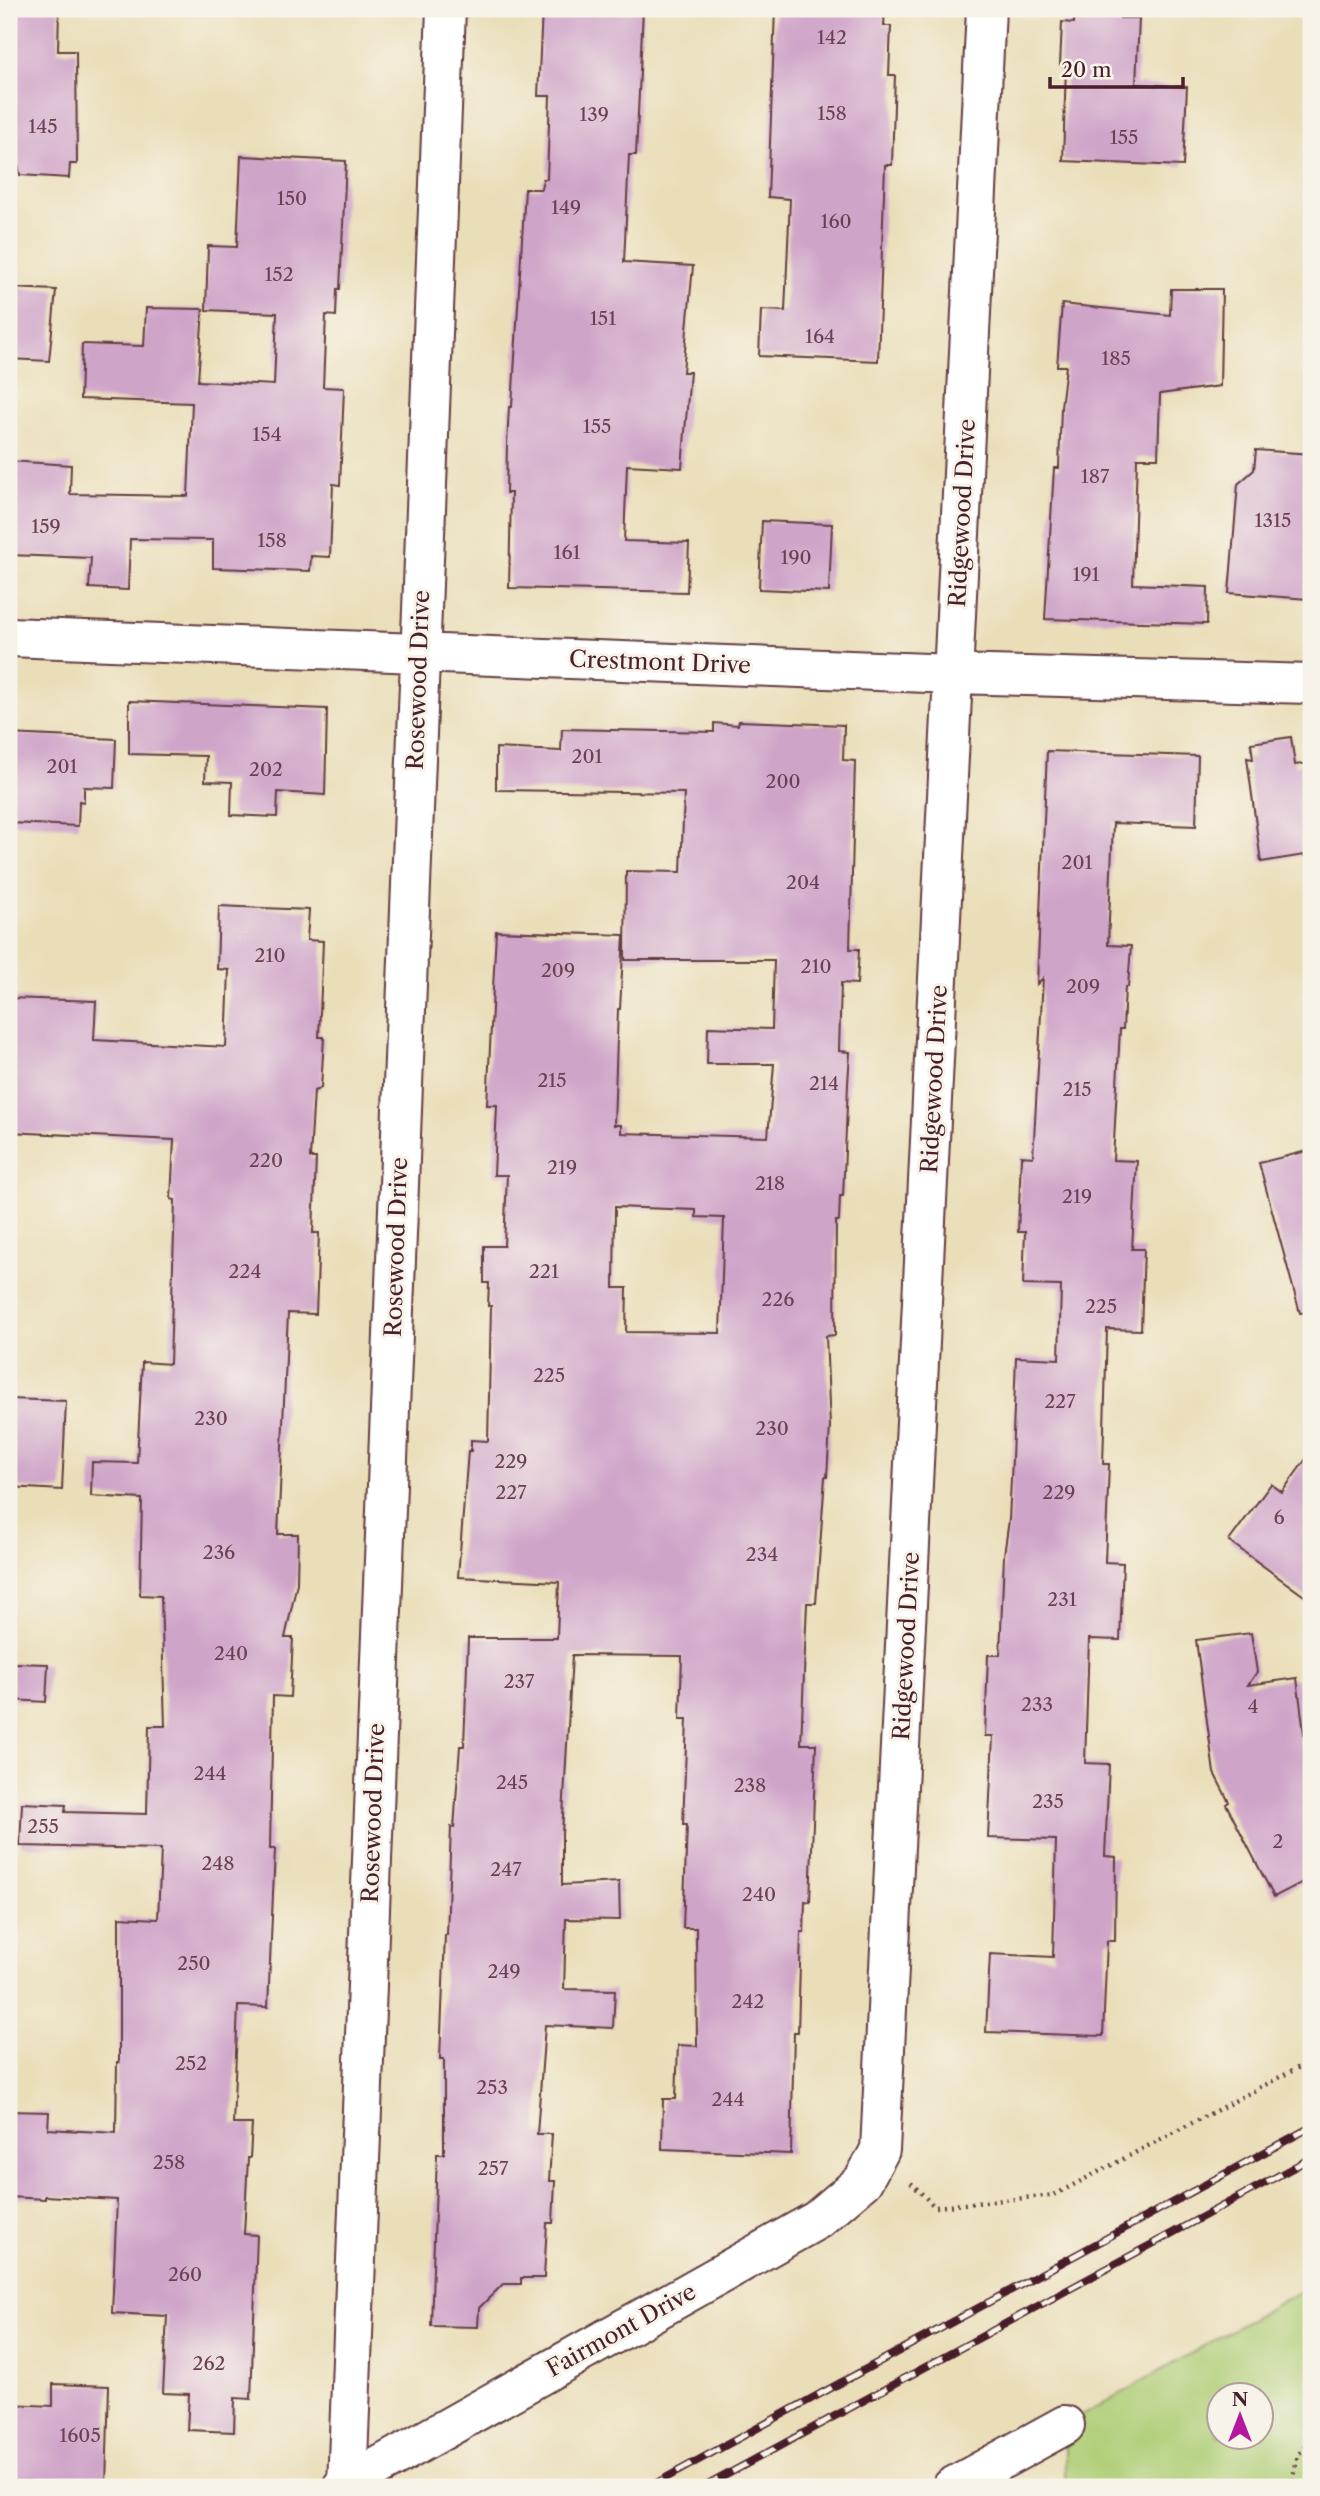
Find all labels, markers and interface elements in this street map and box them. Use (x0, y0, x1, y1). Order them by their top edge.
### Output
house number: 142 (817, 26, 847, 49)
scale bar (1050, 46, 1184, 90)
text: 20 m (1061, 57, 1112, 82)
house number: 158 (817, 102, 847, 125)
house number: 139 (579, 103, 609, 126)
house number: 145 (28, 115, 58, 138)
house number: 155 (1110, 126, 1138, 149)
house number: 150 (277, 187, 307, 210)
house number: 149 (551, 196, 581, 219)
house number: 160 (820, 210, 852, 233)
house number: 152 (264, 263, 294, 286)
house number: 151 (590, 307, 616, 330)
house number: 164 (805, 325, 835, 348)
house number: 185 (1101, 347, 1131, 370)
house number: 155 (583, 415, 611, 438)
street label: Ridgewood Drive (943, 418, 981, 608)
house number: 154 (252, 423, 282, 446)
house number: 187 (1081, 465, 1110, 488)
house number: 1315 (1255, 509, 1291, 532)
house number: 159 (31, 515, 61, 538)
house number: 158 (257, 529, 287, 552)
house number: 161 (553, 541, 581, 564)
house number: 190 (780, 546, 812, 569)
house number: 191 (1072, 563, 1100, 586)
street label: Rosewood Drive (401, 590, 435, 770)
street label: Crestmont Drive (569, 645, 751, 679)
house number: 201 (572, 745, 602, 768)
house number: 201 (47, 755, 77, 778)
house number: 202 (249, 758, 283, 781)
house number: 200 (765, 770, 801, 793)
house number: 201 (1062, 851, 1092, 874)
house number: 204 (786, 871, 820, 894)
house number: 210 (255, 944, 285, 967)
house number: 210 (801, 955, 831, 978)
house number: 209 (541, 959, 575, 982)
house number: 209 (1066, 975, 1100, 998)
street label: Ridgewood Drive (915, 984, 953, 1174)
house number: 215 (537, 1069, 567, 1092)
house number: 214 (809, 1072, 839, 1095)
house number: 215 (1062, 1078, 1092, 1101)
house number: 220 (249, 1149, 283, 1172)
house number: 219 (547, 1156, 577, 1179)
street label: Rosewood Drive (379, 1157, 413, 1337)
house number: 218 (755, 1172, 785, 1195)
house number: 219 (1062, 1185, 1092, 1208)
house number: 224 (229, 1260, 261, 1283)
house number: 221 (529, 1260, 559, 1283)
house number: 226 (762, 1288, 794, 1311)
house number: 225 (1085, 1295, 1117, 1318)
house number: 225 (533, 1364, 565, 1387)
house number: 227 (1044, 1390, 1076, 1413)
house number: 230 (194, 1407, 228, 1430)
house number: 230 (755, 1417, 789, 1440)
house number: 229 (495, 1450, 527, 1473)
house number: 227 (495, 1481, 527, 1504)
house number: 229 (1043, 1481, 1075, 1504)
house number: 6 (1273, 1506, 1285, 1529)
house number: 236 (203, 1541, 235, 1564)
house number: 234 (746, 1543, 778, 1566)
street label: Ridgewood Drive (887, 1551, 925, 1741)
house number: 231 (1047, 1588, 1077, 1611)
house number: 240 (214, 1642, 248, 1665)
house number: 237 (504, 1670, 535, 1693)
house number: 233 (1021, 1693, 1053, 1716)
house number: 4 (1248, 1695, 1259, 1718)
street label: Rosewood Drive (356, 1723, 390, 1903)
house number: 244 (194, 1762, 226, 1785)
house number: 245 (496, 1771, 528, 1794)
house number: 238 (734, 1774, 766, 1797)
house number: 235 (1032, 1790, 1064, 1813)
house number: 255 (27, 1815, 59, 1838)
house number: 2 (1273, 1830, 1284, 1853)
house number: 248 (201, 1852, 235, 1875)
house number: 247 (490, 1858, 522, 1881)
house number: 240 (742, 1883, 776, 1906)
house number: 250 (177, 1952, 211, 1975)
house number: 249 (487, 1960, 521, 1983)
house number: 242 (732, 1990, 764, 2013)
house number: 252 (175, 2052, 207, 2075)
house number: 253 (476, 2076, 508, 2099)
house number: 244 (712, 2088, 744, 2111)
house number: 258 (153, 2151, 185, 2174)
house number: 257 (478, 2157, 509, 2180)
house number: 260 (168, 2263, 202, 2286)
street label: Fairmont Drive (541, 2277, 701, 2383)
house number: 262 (193, 2352, 226, 2375)
north arrow (1204, 2380, 1274, 2450)
text: N (1232, 2388, 1248, 2411)
house number: 1605 (59, 2424, 101, 2447)

